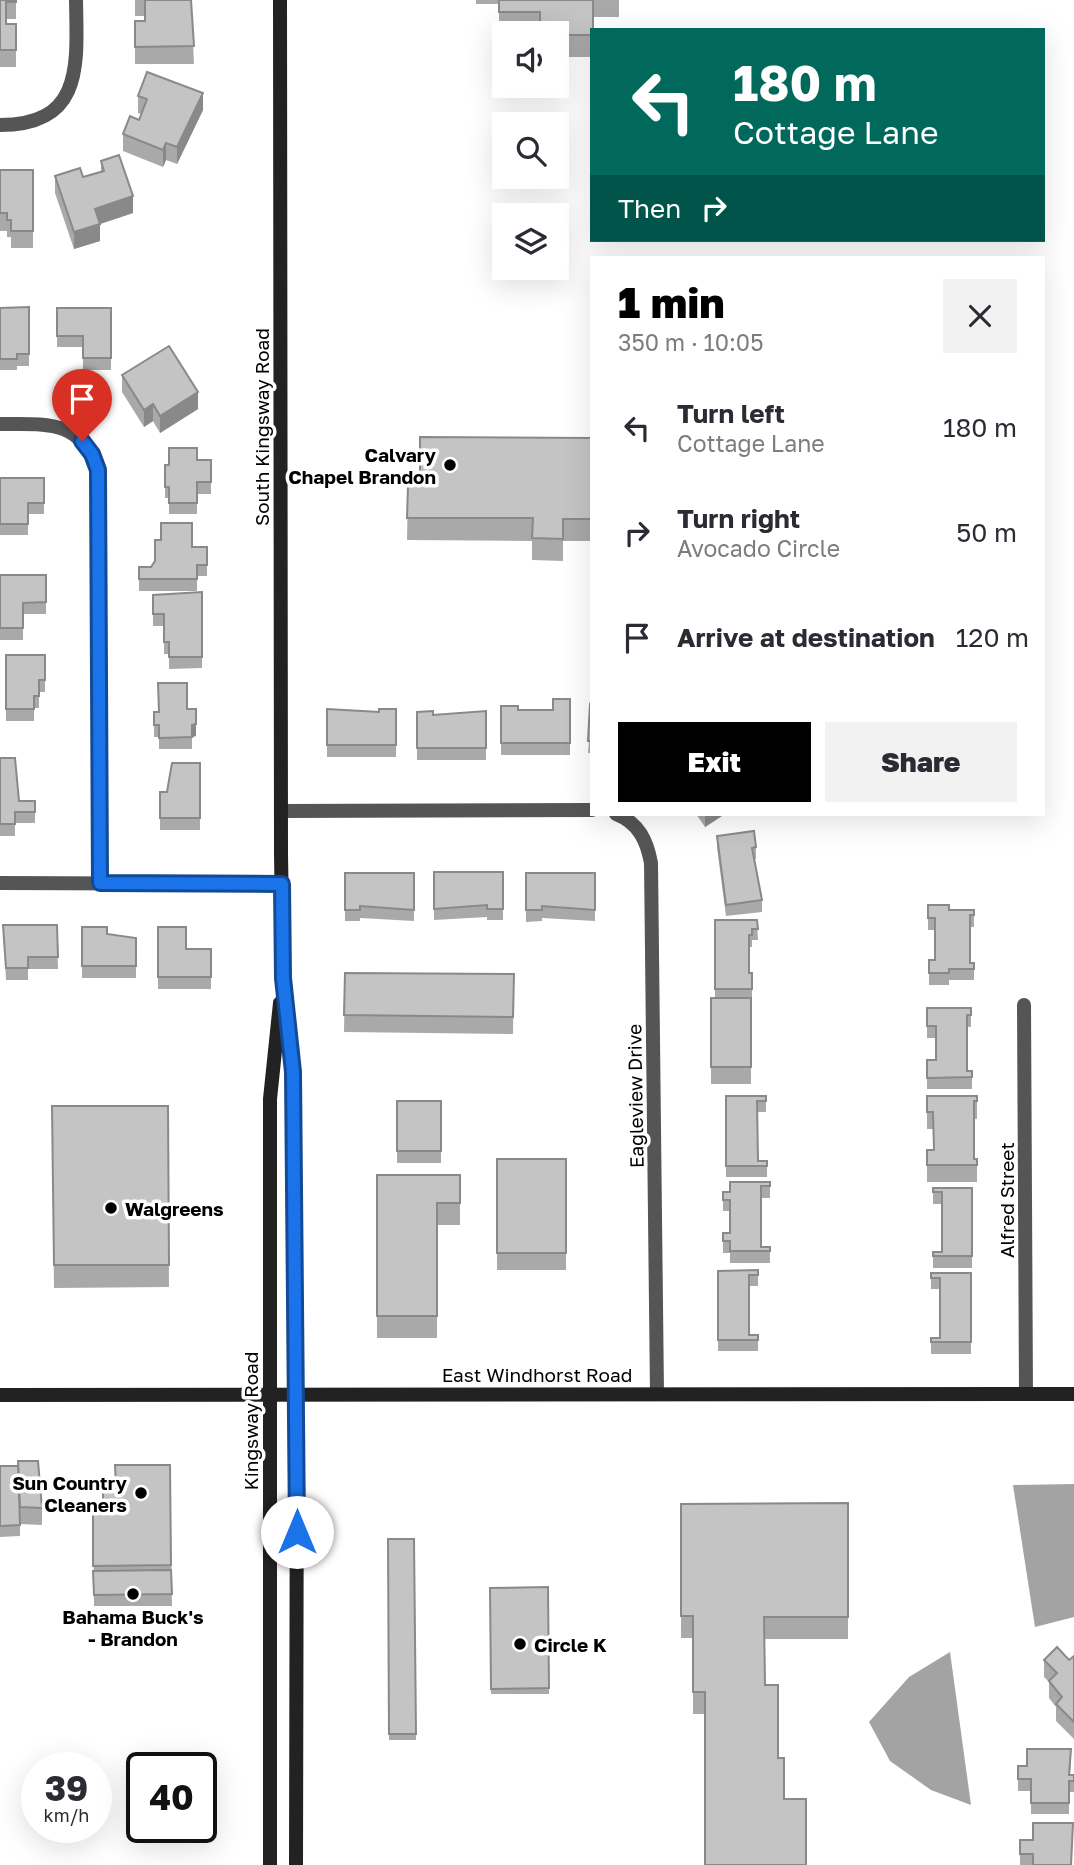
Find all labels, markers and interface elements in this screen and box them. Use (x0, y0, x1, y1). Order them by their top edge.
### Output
map controls (492, 21, 569, 280)
button: sound (492, 21, 569, 98)
text: 180 m (733, 53, 877, 112)
icon: left (618, 56, 709, 147)
button: search (492, 112, 569, 189)
text: Cottage Lane (733, 113, 938, 151)
icon: right (695, 189, 733, 227)
text: Then (618, 193, 681, 224)
button: layers (492, 203, 569, 280)
text: 1 min (618, 277, 725, 327)
button: close (943, 279, 1017, 353)
street label: South Kingsway Road (250, 328, 273, 526)
text: 350 m · 10:05 (618, 328, 763, 356)
pin (52, 369, 112, 441)
icon: arrive (63, 380, 101, 418)
text: Turn left (677, 398, 785, 429)
icon: left (618, 409, 656, 447)
text: 180 m (943, 412, 1017, 443)
text: Cottage Lane (677, 429, 825, 457)
place label: Calvary Chapel Brandon (288, 443, 437, 488)
marker: Calvary Chapel Brandon (442, 457, 458, 473)
text: Turn right (677, 503, 800, 534)
icon: right (618, 514, 656, 552)
text: 50 m (956, 517, 1017, 548)
text: Avocado Circle (677, 534, 840, 562)
icon: arrive (618, 619, 656, 657)
text: Arrive at destination (677, 622, 935, 653)
text: 120 m (956, 622, 1029, 653)
button: Exit (618, 722, 811, 802)
button: Share (825, 722, 1017, 802)
street label: Eagleview Drive (622, 1024, 648, 1168)
street label: Alfred Street (995, 1142, 1018, 1258)
place label: Walgreens (125, 1197, 224, 1220)
marker: Walgreens (103, 1200, 119, 1216)
street label: Kingsway Road (239, 1352, 262, 1490)
street label: East Windhorst Road (442, 1363, 632, 1386)
place label: Sun Country Cleaners (12, 1471, 128, 1516)
marker: Sun Country Cleaners (133, 1485, 149, 1501)
position arrow (260, 1495, 334, 1569)
marker: Bahama Buck's - Brandon (125, 1586, 141, 1602)
place label: Bahama Buck's - Brandon (62, 1605, 204, 1650)
place label: Circle K (534, 1633, 607, 1656)
marker: Circle K (512, 1636, 528, 1652)
speed limit sign: 40 (126, 1752, 217, 1843)
text: 39 (45, 1767, 88, 1809)
text: km/h (44, 1804, 89, 1826)

